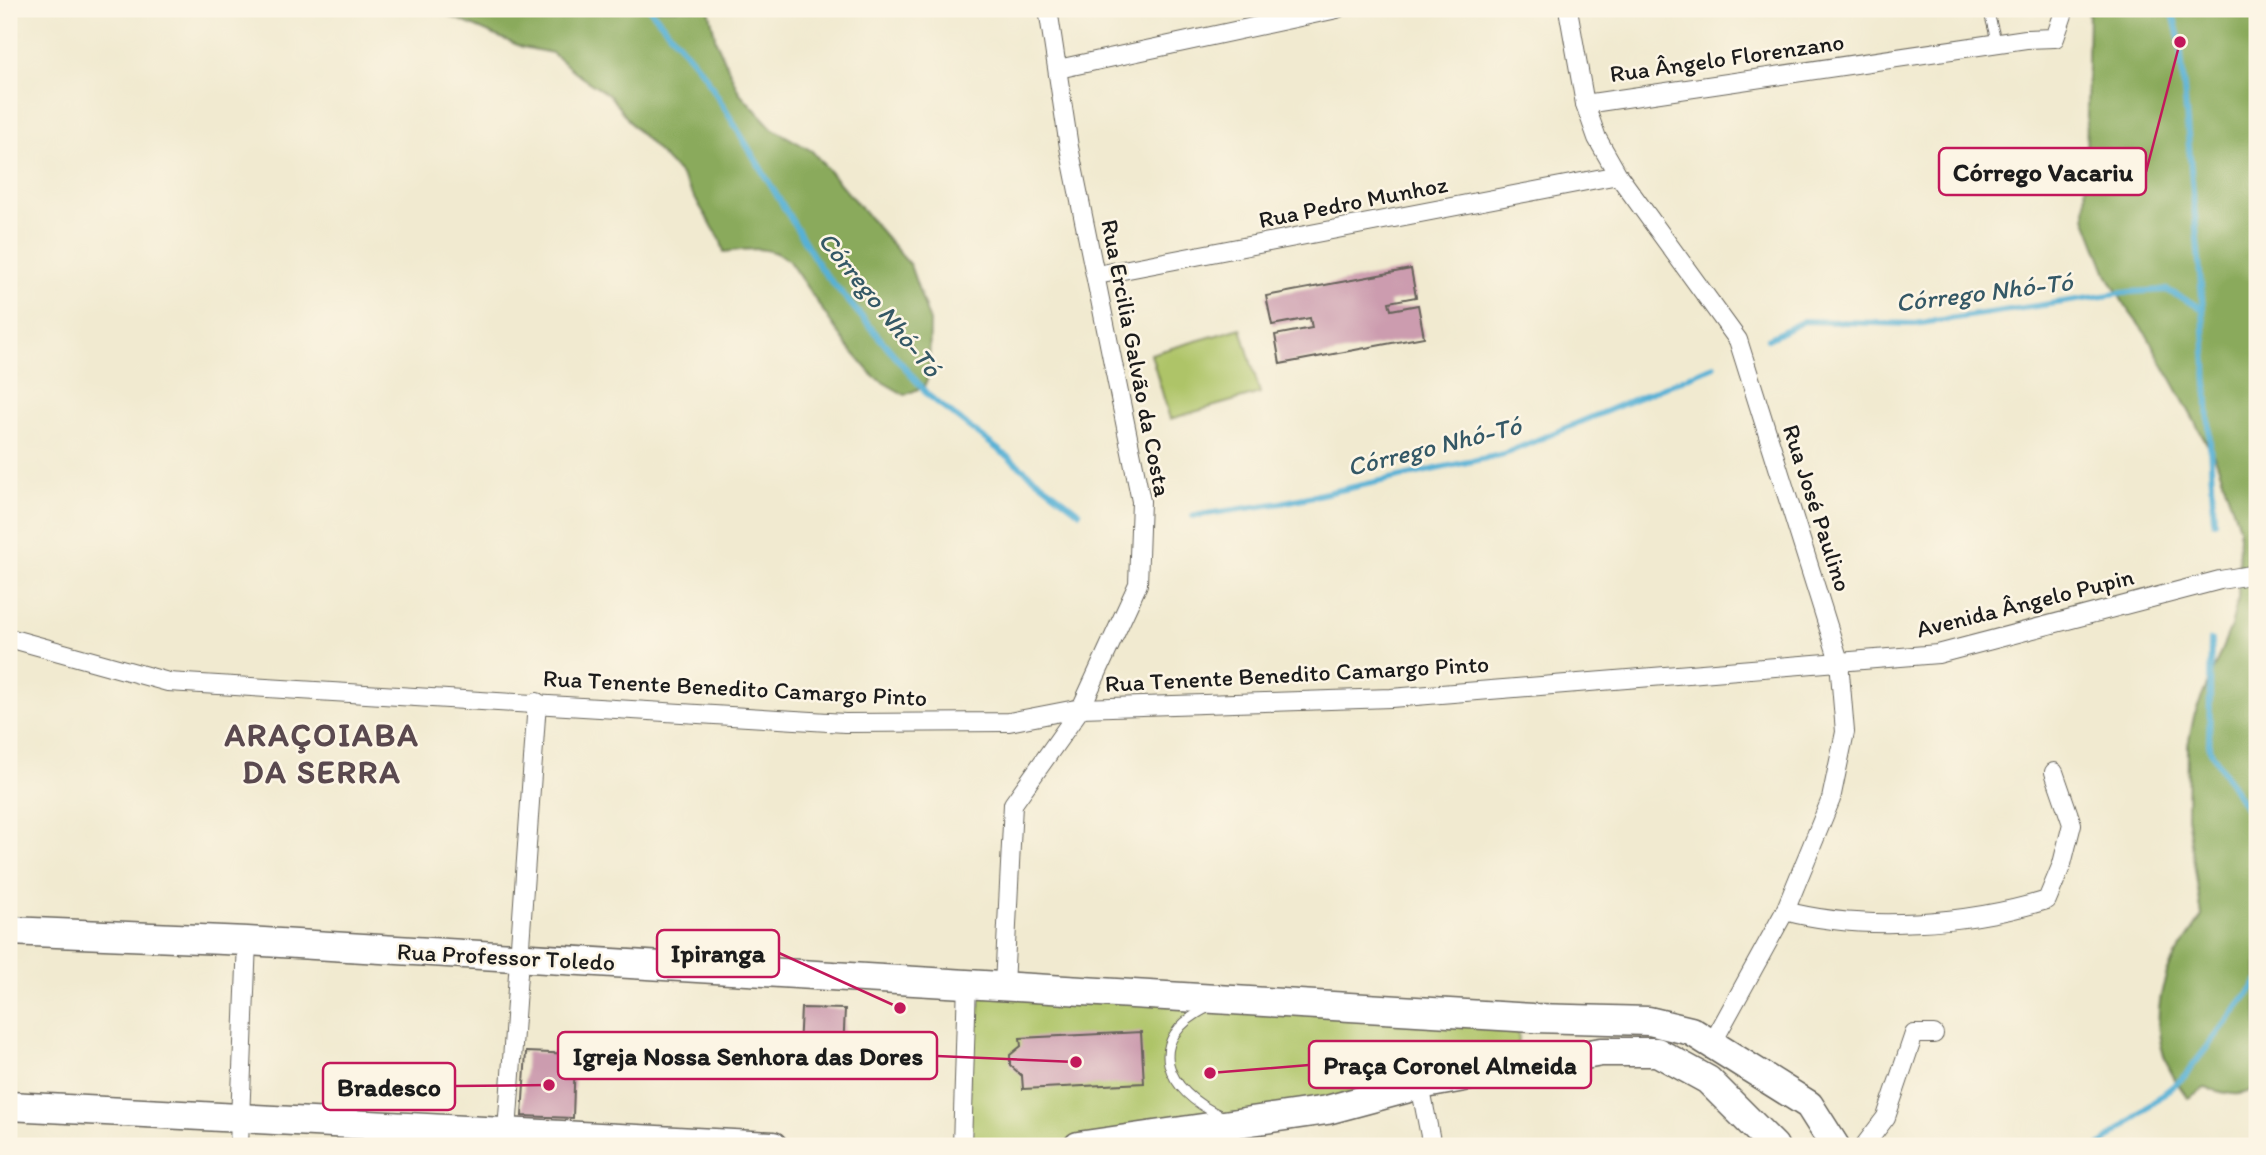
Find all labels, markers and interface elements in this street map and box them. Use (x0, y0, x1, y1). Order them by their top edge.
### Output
street label: Rua Ângelo Florenzano (1608, 27, 1846, 88)
callout: Córrego Vacariu (1939, 148, 2146, 195)
text: Córrego Vacariu (1953, 156, 2134, 188)
street label: Rua Pedro Munhoz (1256, 169, 1450, 234)
street label: Rua Ercilia Galvão da Costa (1095, 217, 1178, 500)
water label: Córrego Nhó-Tó (812, 225, 949, 384)
water label: Córrego Nhó-Tó (1894, 265, 2075, 319)
water label: Córrego Nhó-Tó (1344, 409, 1525, 483)
street label: Rua José Paulino (1777, 421, 1858, 595)
street label: Avenida Ângelo Pupin (1913, 561, 2137, 644)
street label: Rua Tenente Benedito Camargo Pinto (1104, 649, 1490, 698)
street label: Rua Tenente Benedito Camargo Pinto (542, 663, 928, 712)
district label: ARAÇOIABA DA SERRA (223, 716, 420, 791)
callout: Ipiranga (657, 930, 779, 977)
street label: Rua Professor Toledo (396, 936, 616, 977)
text: Ipiranga (671, 937, 766, 969)
callout: Igreja Nossa Senhora das Dores (558, 1032, 937, 1079)
text: Igreja Nossa Senhora das Dores (573, 1040, 923, 1072)
callout: Praça Coronel Almeida (1309, 1041, 1591, 1088)
text: Praça Coronel Almeida (1323, 1049, 1577, 1081)
callout: Bradesco (323, 1063, 455, 1110)
text: Bradesco (337, 1071, 441, 1103)

